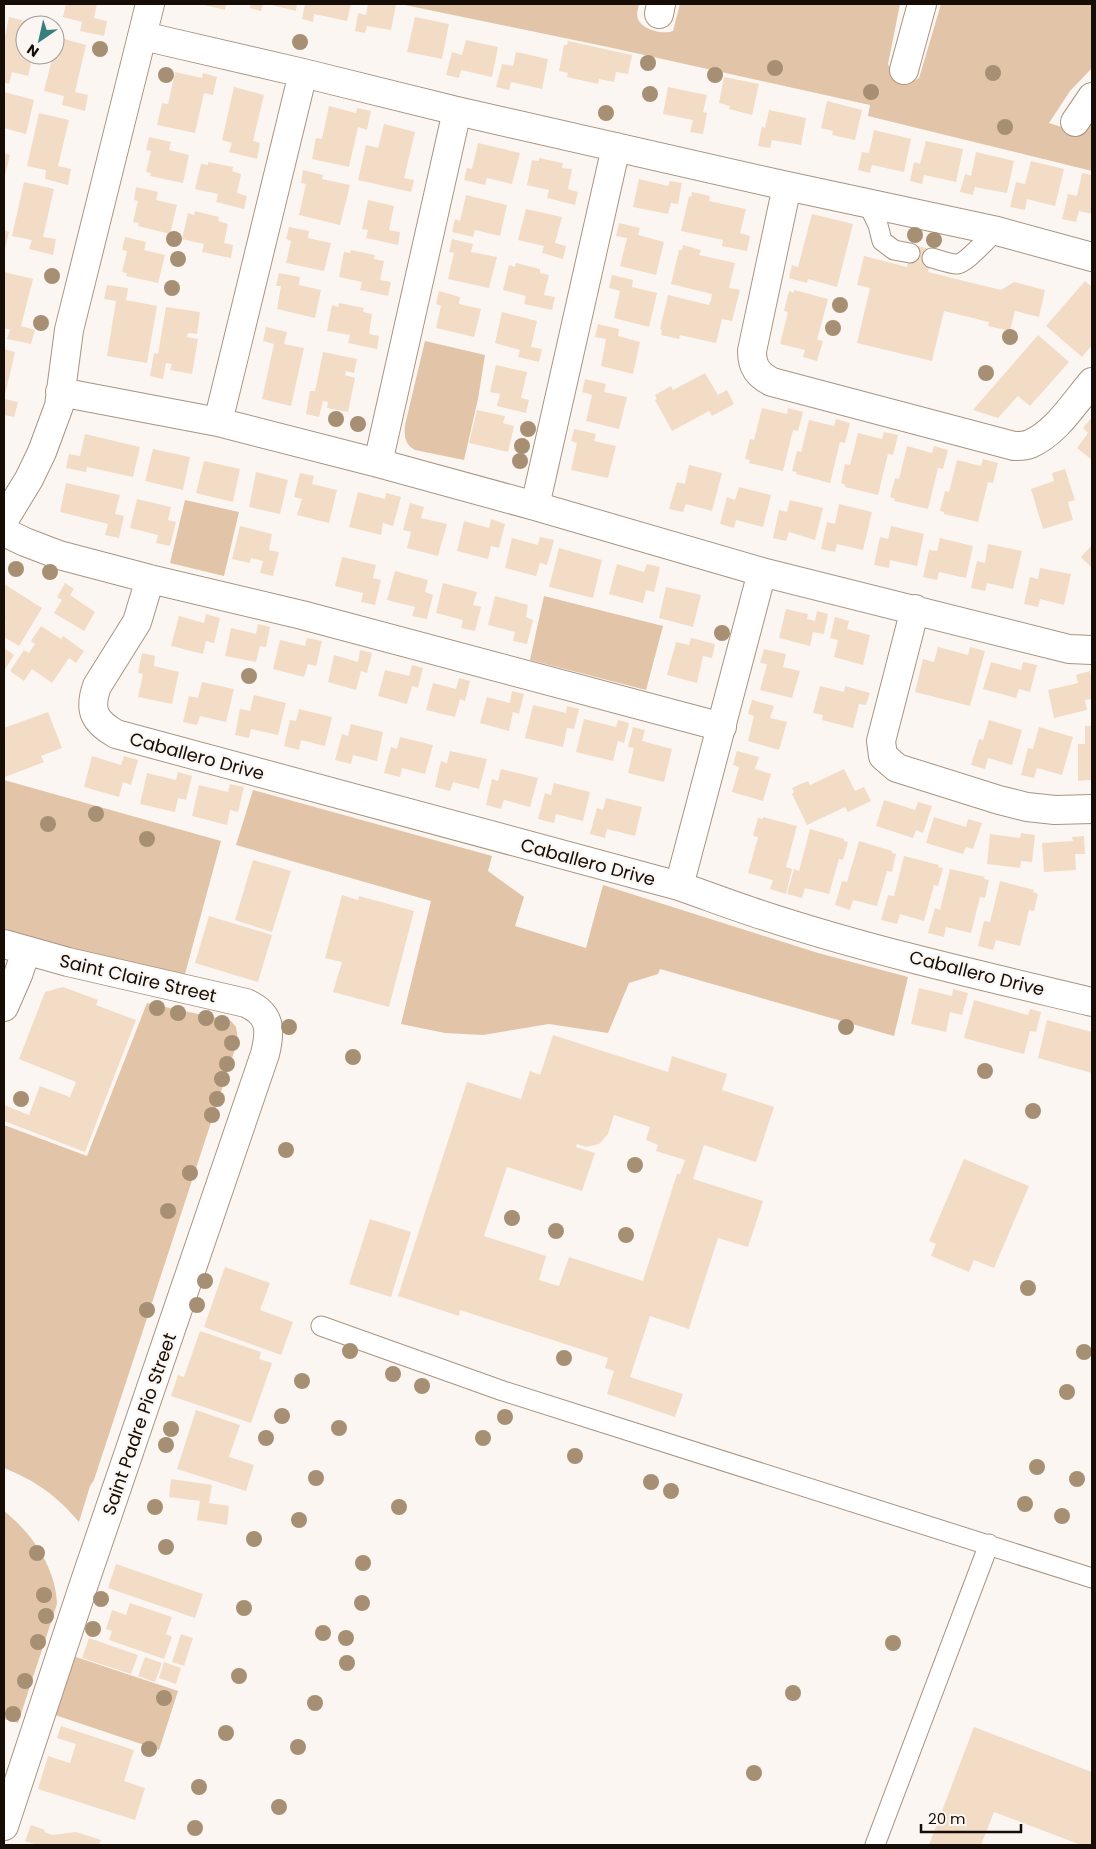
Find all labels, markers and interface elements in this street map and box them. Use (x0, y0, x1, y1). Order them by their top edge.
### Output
north arrow (15, 15, 65, 65)
text: N (23, 40, 43, 62)
street label: Caballero Drive (127, 726, 267, 786)
street label: Caballero Drive (518, 832, 658, 892)
street label: Caballero Drive (907, 944, 1047, 1002)
street label: Saint Claire Street (57, 948, 219, 1008)
street label: Saint Padre Pio Street (96, 1329, 182, 1519)
scale bar (921, 1802, 1021, 1834)
text: 20 m (928, 1808, 966, 1829)

